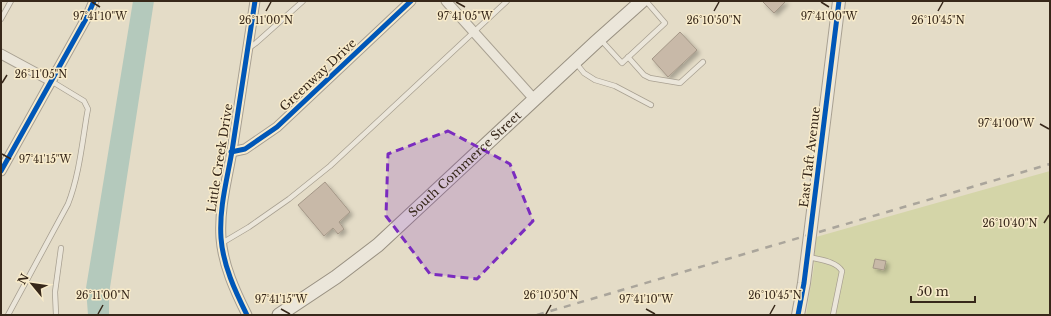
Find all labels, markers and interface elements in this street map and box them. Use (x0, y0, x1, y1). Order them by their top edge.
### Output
text: 97°41'10"W (73, 10, 127, 23)
text: 97°41'05"W (437, 10, 493, 23)
text: 97°41'00"W (801, 10, 858, 23)
text: 26°11'00"N (239, 14, 293, 27)
text: 26°10'50"N (686, 14, 742, 27)
text: 26°10'45"N (911, 14, 965, 27)
street label: Greenway Drive (276, 35, 359, 114)
text: 26°11'05"N (15, 68, 67, 81)
street label: Little Creek Drive (203, 102, 236, 213)
street label: East Taft Avenue (796, 105, 823, 208)
street label: South Commerce Street (405, 107, 524, 220)
text: 97°41'00"W (978, 117, 1035, 130)
text: 97°41'15"W (19, 153, 72, 166)
text: 26°10'40"N (982, 217, 1038, 230)
north arrow (12, 264, 52, 304)
text: N (15, 271, 32, 287)
scale bar (911, 278, 975, 304)
text: 50 m (917, 284, 949, 299)
text: 26°11'00"N (76, 289, 130, 302)
text: 26°10'50"N (523, 289, 579, 302)
text: 26°10'45"N (748, 289, 802, 302)
text: 97°41'15"W (255, 293, 308, 306)
text: 97°41'10"W (619, 293, 673, 306)

